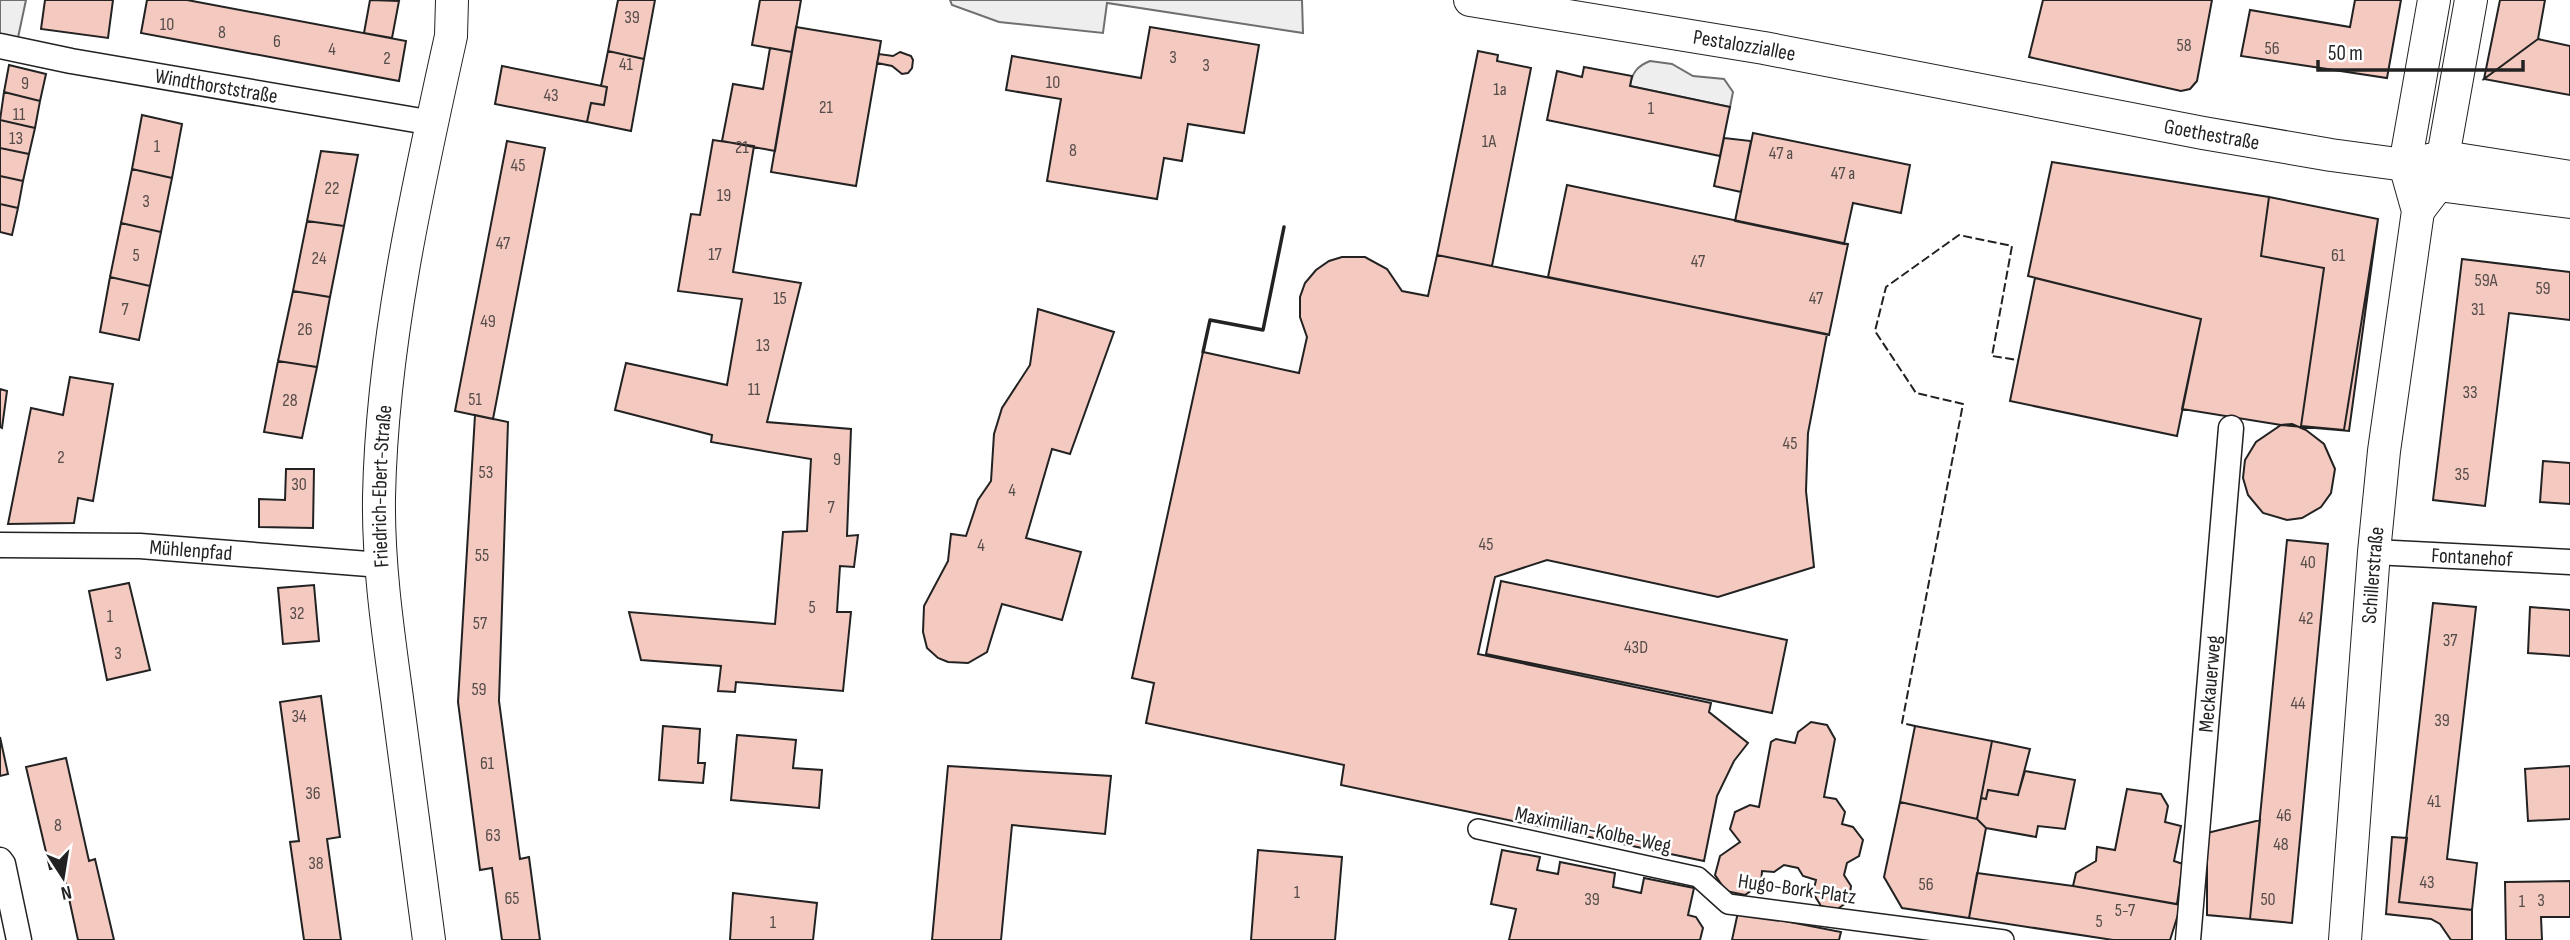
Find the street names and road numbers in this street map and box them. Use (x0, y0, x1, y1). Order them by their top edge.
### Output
street label: Pestalozziallee (1691, 24, 1798, 66)
street label: Windthorststraße (153, 63, 280, 109)
street label: Goethestraße (2162, 113, 2262, 155)
street label: Friedrich-Ebert-Straße (366, 404, 397, 568)
street label: Schillerstraße (2356, 525, 2389, 624)
street label: Mühlenpfad (149, 534, 233, 566)
street label: Fontanehof (2431, 542, 2514, 572)
street label: Meckauerweg (2193, 634, 2226, 734)
street label: Maximilian-Kolbe-Weg (1513, 801, 1673, 859)
street label: Hugo-Bork-Platz (1736, 868, 1858, 910)

